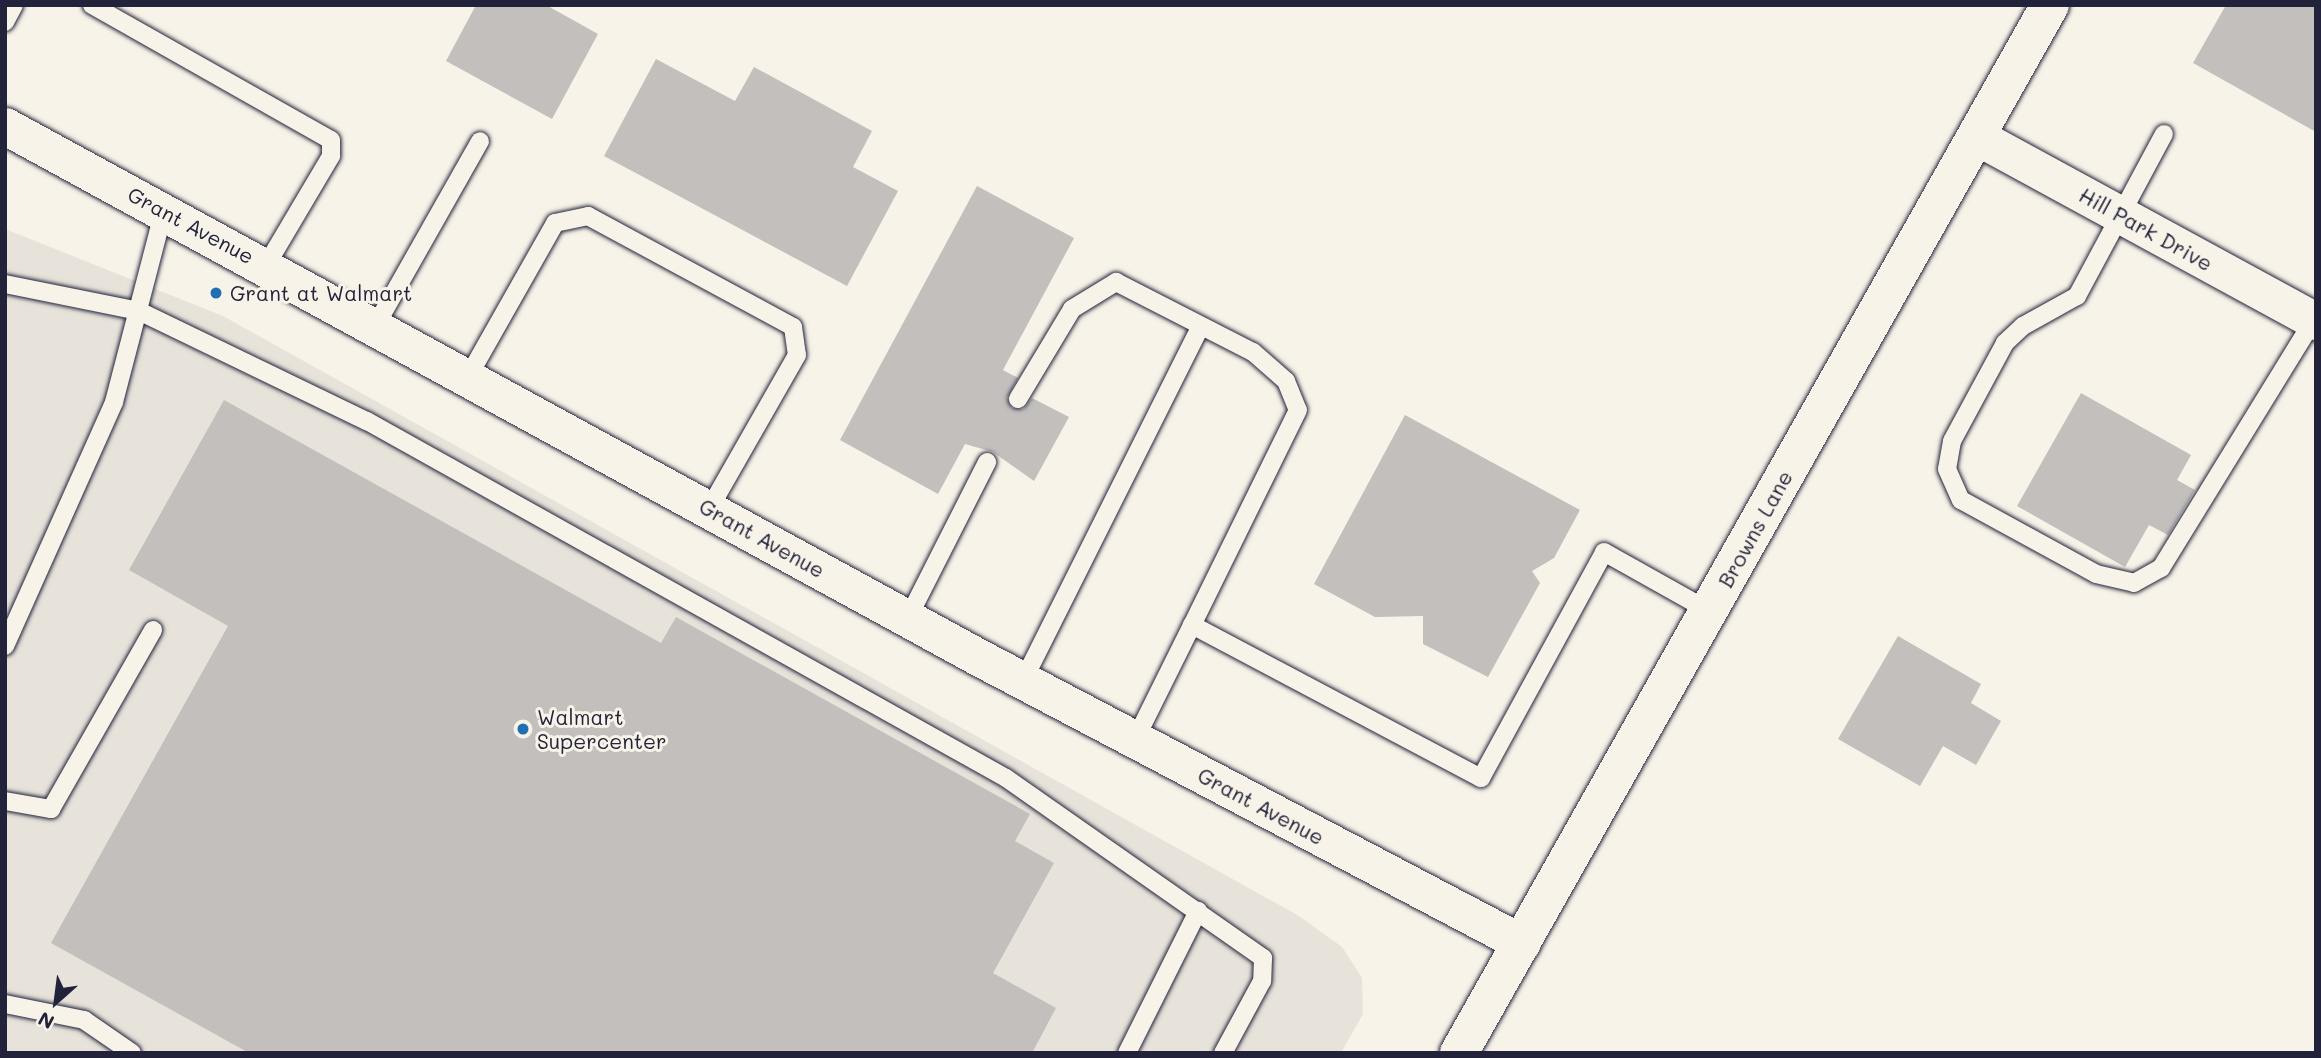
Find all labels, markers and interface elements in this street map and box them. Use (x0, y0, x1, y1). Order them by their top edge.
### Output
street label: Grant Avenue (124, 181, 258, 269)
street label: Hill Park Drive (2075, 182, 2217, 276)
place label: Grant at Walmart (230, 280, 412, 306)
marker: Grant at Walmart (208, 285, 224, 301)
street label: Browns Lane (1713, 466, 1797, 592)
street label: Grant Avenue (695, 493, 829, 583)
place label: Walmart Supercenter (537, 704, 667, 754)
marker: Walmart Supercenter (515, 721, 531, 737)
street label: Grant Avenue (1194, 762, 1328, 850)
north arrow (21, 967, 91, 1037)
text: N (34, 1007, 58, 1035)

